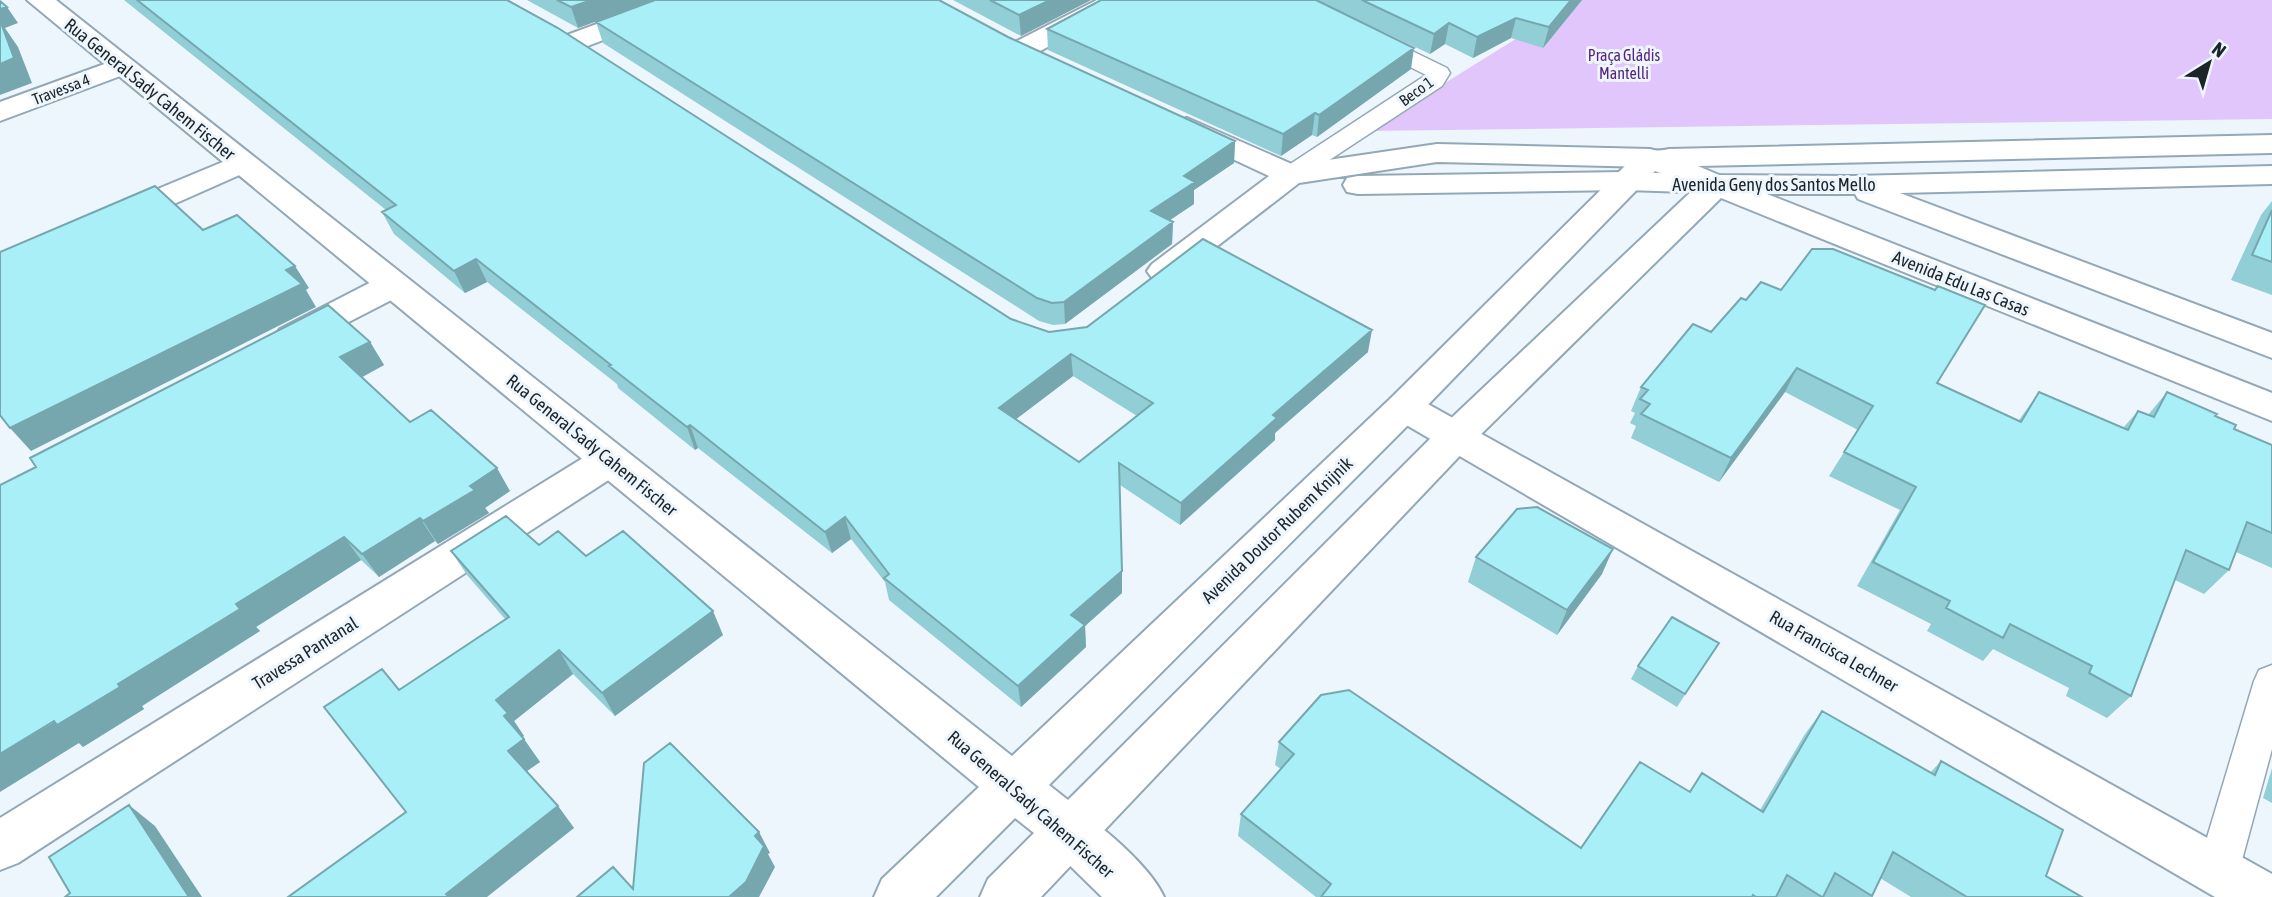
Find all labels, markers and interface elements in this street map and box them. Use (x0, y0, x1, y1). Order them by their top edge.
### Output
street label: Rua General Sady Cahem Fischer (60, 14, 240, 165)
north arrow (2174, 28, 2244, 98)
text: N (2208, 37, 2230, 62)
park label: Praça Gládis Mantelli (1588, 46, 1660, 82)
street label: Travessa 4 (30, 70, 92, 108)
street label: Beco 1 (1395, 73, 1437, 109)
street label: Avenida Geny dos Santos Mello (1672, 174, 1876, 195)
street label: Avenida Edu Las Casas (1890, 246, 2032, 320)
street label: Rua General Sady Cahem Fischer (502, 370, 682, 521)
street label: Avenida Doutor Rubem Knijnik (1197, 452, 1357, 608)
street label: Rua Francisca Lechner (1766, 606, 1903, 697)
street label: Travessa Pantanal (249, 612, 362, 694)
street label: Rua General Sady Cahem Fischer (944, 726, 1119, 882)

